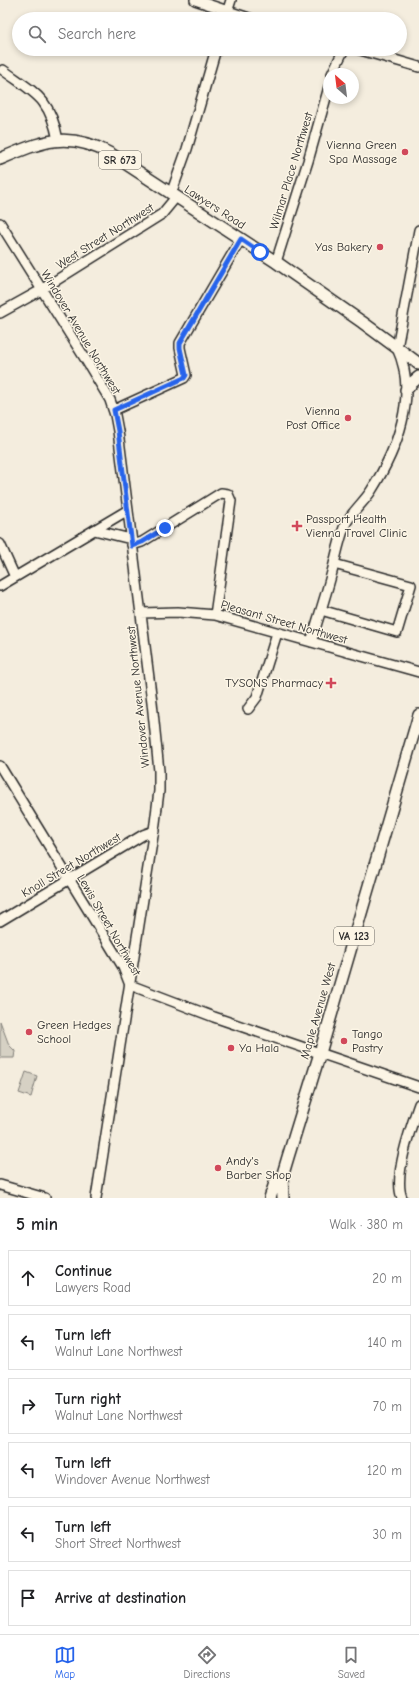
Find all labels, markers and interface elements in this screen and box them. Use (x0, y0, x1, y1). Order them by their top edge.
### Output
search box (12, 12, 407, 56)
icon: search (26, 23, 48, 45)
text: Search here (58, 25, 136, 43)
north arrow (323, 68, 359, 104)
street label: Wilmar Place Northwest (266, 110, 316, 232)
place label: Vienna Green Spa Massage (327, 138, 397, 166)
marker: Vienna Green Spa Massage (400, 147, 410, 157)
road number: SR 673 (99, 151, 141, 169)
street label: Lawyers Road (182, 182, 248, 232)
street label: West Street Northwest (54, 200, 157, 272)
place label: Yas Bakery (315, 240, 373, 254)
marker: Yas Bakery (375, 242, 385, 252)
route start (251, 243, 269, 261)
street label: Windover Avenue Northwest (38, 267, 124, 397)
place label: Vienna Post Office (286, 404, 340, 432)
marker: Vienna Post Office (343, 413, 353, 423)
place label: Passport Health Vienna Travel Clinic (306, 512, 407, 540)
route end (156, 519, 174, 537)
marker: Passport Health Vienna Travel Clinic (291, 520, 303, 532)
street label: Pleasant Street Northwest (219, 597, 349, 647)
street label: Windover Avenue Northwest (124, 625, 152, 769)
place label: TYSONS Pharmacy (225, 676, 324, 690)
marker: TYSONS Pharmacy (326, 678, 336, 688)
street label: Knoll Street Northwest (19, 830, 124, 900)
street label: Lewis Street Northwest (74, 872, 144, 979)
road number: VA 123 (334, 927, 374, 945)
street label: Maple Avenue West (298, 961, 339, 1061)
place label: Green Hedges School (37, 1018, 111, 1046)
marker: Green Hedges School (24, 1027, 34, 1037)
place label: Tango Pastry (352, 1027, 384, 1055)
marker: Tango Pastry (339, 1036, 349, 1046)
place label: Ya Hala (239, 1041, 279, 1055)
marker: Ya Hala (226, 1043, 236, 1053)
place label: Andy's Barber Shop (226, 1154, 291, 1182)
marker: Andy's Barber Shop (213, 1163, 223, 1173)
text: 5 min (16, 1215, 58, 1234)
text: Walk · 380 m (330, 1217, 403, 1232)
text: Continue (55, 1262, 112, 1280)
icon: ahead (17, 1267, 39, 1289)
text: 20 m (372, 1271, 402, 1286)
text: Lawyers Road (55, 1280, 131, 1295)
text: Turn left (55, 1326, 111, 1344)
icon: left (17, 1331, 39, 1353)
text: 140 m (368, 1335, 402, 1350)
text: Walnut Lane Northwest (55, 1344, 182, 1359)
text: Turn right (55, 1390, 121, 1408)
icon: right (17, 1395, 39, 1417)
text: 70 m (373, 1399, 402, 1414)
text: Walnut Lane Northwest (55, 1408, 182, 1423)
text: Turn left (55, 1454, 111, 1472)
icon: left (17, 1459, 39, 1481)
text: 120 m (367, 1463, 402, 1478)
text: Windover Avenue Northwest (55, 1472, 210, 1487)
text: Turn left (55, 1518, 111, 1536)
icon: left (17, 1523, 39, 1545)
text: 30 m (372, 1527, 402, 1542)
text: Short Street Northwest (55, 1536, 181, 1551)
icon: arrive (17, 1587, 39, 1609)
text: Arrive at destination (55, 1589, 186, 1607)
tab: Map (54, 1644, 76, 1681)
tab: Directions (184, 1644, 230, 1681)
tab: Saved (338, 1644, 365, 1681)

